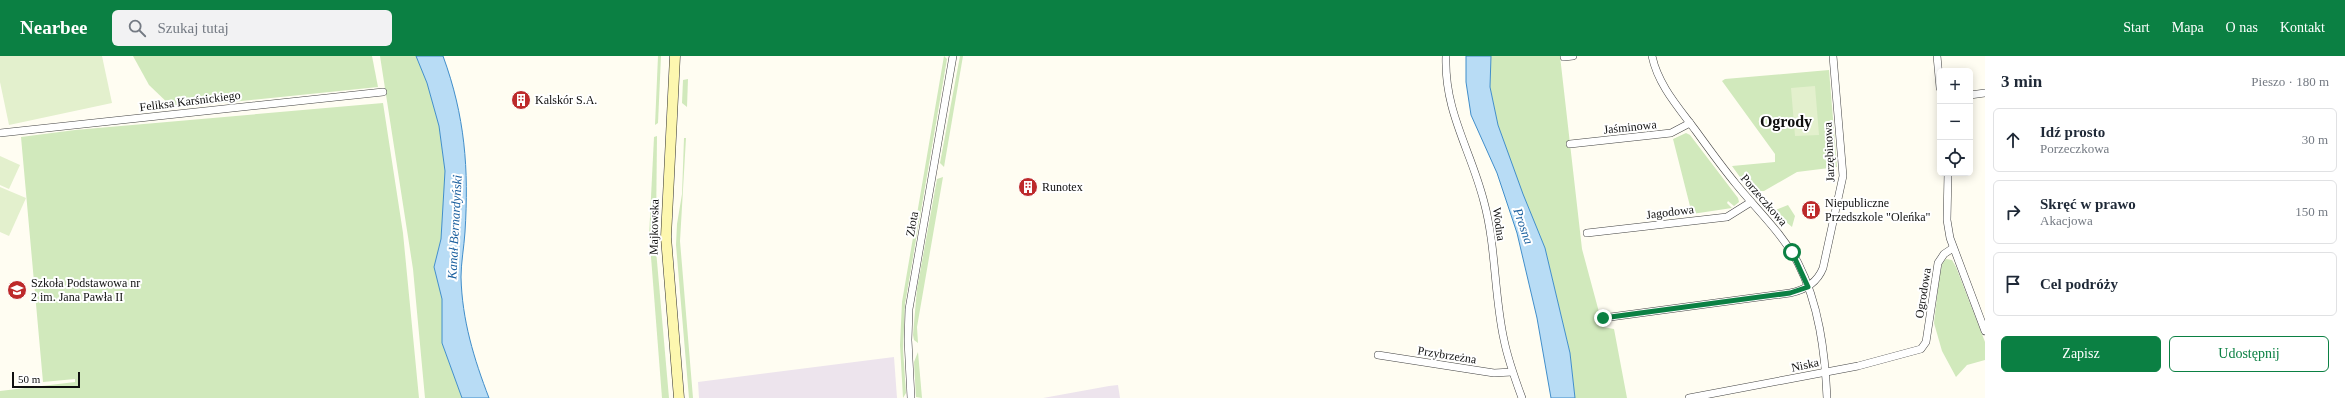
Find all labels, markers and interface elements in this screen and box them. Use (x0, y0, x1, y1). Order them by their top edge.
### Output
search box (112, 10, 392, 46)
text: Nearbee (20, 17, 88, 38)
icon: search (126, 17, 148, 39)
text: Szukaj tutaj (158, 20, 229, 36)
text: Start (2123, 20, 2150, 35)
text: Mapa (2172, 20, 2204, 35)
text: O nas (2226, 20, 2258, 35)
text: Kontakt (2280, 20, 2325, 35)
map controls (1937, 68, 1973, 176)
button: + (1937, 68, 1973, 104)
text: 3 min (2001, 72, 2042, 91)
text: Pieszo · 180 m (2251, 74, 2329, 89)
street label: Feliksa Karśnickiego (139, 88, 241, 114)
building icon: Kalskór S.A. (510, 89, 532, 111)
place label: Kalskór S.A. (535, 93, 597, 107)
button: − (1937, 104, 1973, 140)
district label: Ogrody (1760, 113, 1812, 131)
street label: Jaśminowa (1603, 117, 1658, 137)
street label: Jarzębinowa (1820, 121, 1838, 182)
text: Idź prosto (2040, 124, 2105, 140)
icon: ahead (2002, 129, 2024, 151)
text: 30 m (2302, 132, 2328, 147)
button: locate (1937, 140, 1973, 176)
text: Porzeczkowa (2040, 141, 2109, 156)
street label: Porzeczkowa (1738, 171, 1791, 229)
water label: Kanał Bernardyński (444, 174, 465, 281)
building icon: Runotex (1017, 176, 1039, 198)
place label: Runotex (1042, 180, 1083, 194)
place label: Niepubliczne Przedszkole "Oleńka" (1825, 196, 1931, 224)
text: Skręć w prawo (2040, 196, 2136, 212)
street label: Majkowska (647, 198, 661, 255)
building icon: Niepubliczne Przedszkole "Oleńka" (1800, 199, 1822, 221)
icon: right (2002, 201, 2024, 223)
street label: Jagodowa (1645, 202, 1695, 222)
text: 150 m (2295, 204, 2328, 219)
water label: Prosna (1510, 205, 1537, 247)
street label: Wodna (1490, 206, 1508, 242)
street label: Złota (903, 210, 921, 238)
text: Akacjowa (2040, 213, 2093, 228)
route start (1783, 243, 1801, 261)
street label: Ogrodowa (1912, 266, 1934, 319)
icon: arrive (2002, 273, 2024, 295)
place label: Szkoła Podstawowa nr 2 im. Jana Pawła II (31, 276, 140, 304)
text: Cel podróży (2040, 276, 2118, 292)
school or university icon: Szkoła Podstawowa nr 2 im. Jana Pawła II (6, 279, 28, 301)
route end (1594, 309, 1612, 327)
button: Zapisz (2001, 336, 2161, 372)
button: Udostępnij (2169, 336, 2329, 372)
street label: Przybrzeżna (1417, 343, 1478, 367)
street label: Niska (1790, 355, 1821, 375)
scale bar (12, 370, 80, 389)
text: 50 m (18, 373, 40, 385)

